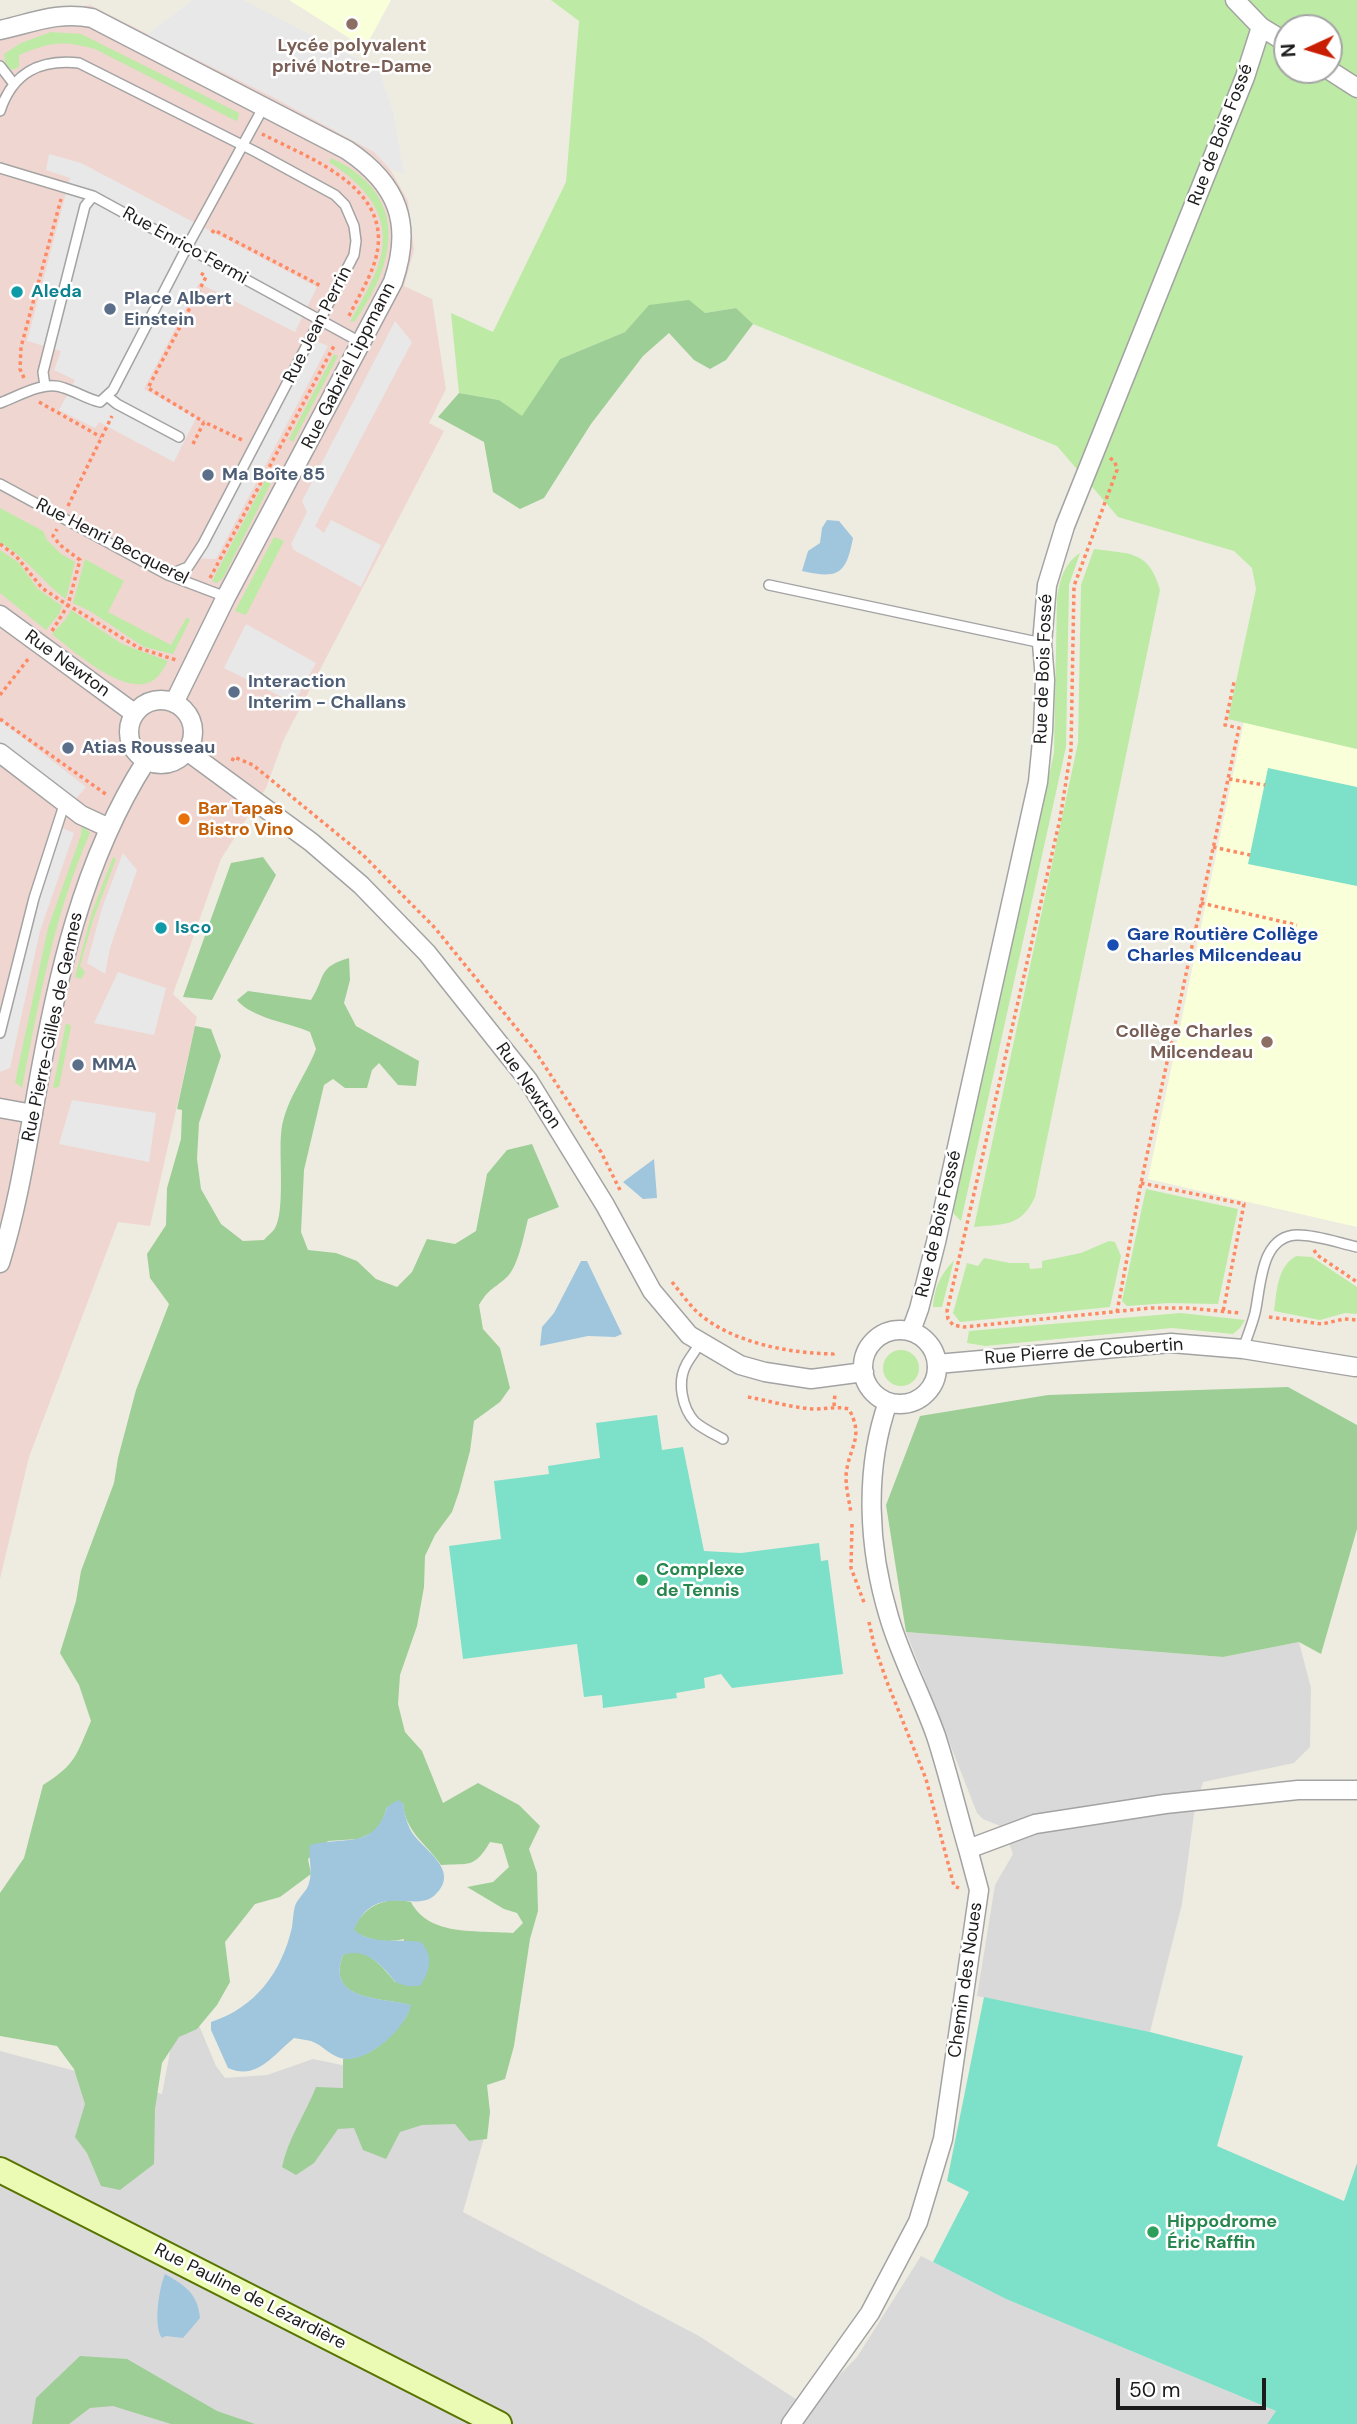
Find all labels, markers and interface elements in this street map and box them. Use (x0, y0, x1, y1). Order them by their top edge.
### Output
north arrow (1273, 14, 1343, 84)
marker: Lycée polyvalent privé Notre-Dame (344, 16, 360, 32)
place label: Lycée polyvalent privé Notre-Dame (272, 35, 432, 78)
text: N (1276, 43, 1302, 58)
street label: Rue de Bois Fossé (1184, 61, 1258, 209)
street label: Rue Enrico Fermi (119, 203, 251, 289)
street label: Rue Jean Perrin (279, 263, 357, 387)
street label: Rue Gabriel Lippmann (298, 279, 400, 453)
place label: Aleda (31, 281, 82, 303)
marker: Aleda (9, 284, 25, 300)
place label: Place Albert Einstein (124, 288, 232, 330)
marker: Place Albert Einstein (102, 301, 118, 317)
place label: Ma Boîte 85 (222, 464, 325, 486)
marker: Ma Boîte 85 (200, 467, 216, 483)
street label: Rue Henri Becquerel (32, 494, 192, 590)
street label: Rue de Bois Fossé (1031, 594, 1057, 744)
street label: Rue Newton (20, 626, 114, 702)
place label: Interaction Interim - Challans (248, 671, 406, 714)
marker: Interaction Interim - Challans (226, 684, 242, 700)
place label: Atias Rousseau (82, 737, 215, 759)
marker: Atias Rousseau (60, 740, 76, 756)
place label: Bar Tapas Bistro Vino (198, 798, 294, 840)
marker: Bar Tapas Bistro Vino (176, 811, 192, 827)
street label: Rue Pierre-Gilles de Gennes (18, 910, 88, 1144)
place label: Isco (175, 917, 211, 939)
marker: Isco (153, 920, 169, 936)
place label: Gare Routière Collège Charles Milcendeau (1127, 924, 1318, 967)
marker: Gare Routière Collège Charles Milcendeau (1105, 937, 1121, 953)
place label: Collège Charles Milcendeau (1116, 1021, 1253, 1064)
marker: Collège Charles Milcendeau (1259, 1034, 1275, 1050)
street label: Rue Newton (491, 1039, 565, 1133)
place label: MMA (92, 1054, 137, 1076)
marker: MMA (70, 1057, 86, 1073)
street label: Rue de Bois Fossé (912, 1148, 966, 1300)
street label: Rue Pierre de Coubertin (984, 1334, 1184, 1370)
place label: Complexe de Tennis (656, 1559, 745, 1602)
marker: Complexe de Tennis (634, 1572, 650, 1588)
street label: Chemin des Noues (944, 1901, 988, 2059)
place label: Hippodrome Éric Raffin (1167, 2211, 1277, 2254)
marker: Hippodrome Éric Raffin (1145, 2224, 1161, 2240)
street label: Rue Pauline de Lézardière (151, 2239, 349, 2355)
scale bar (1119, 2364, 1270, 2408)
text: 50 m (1129, 2376, 1180, 2404)

